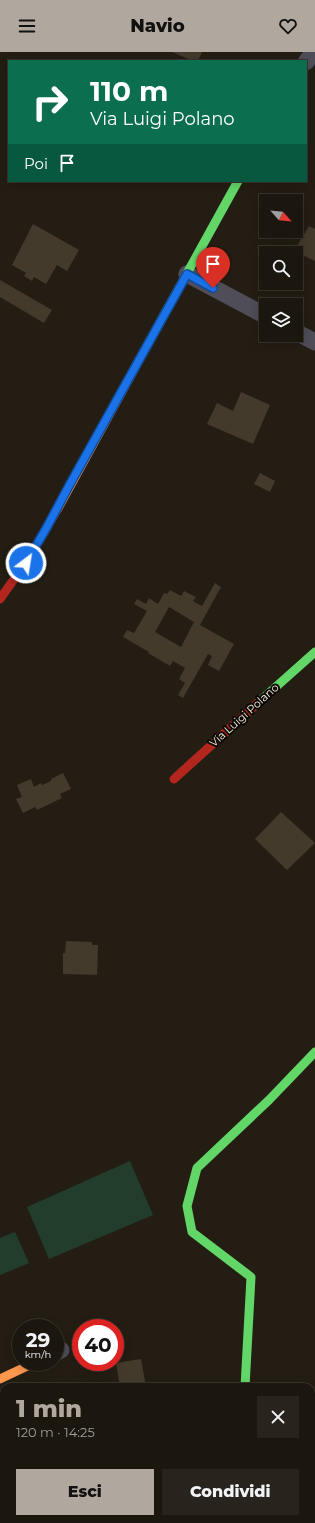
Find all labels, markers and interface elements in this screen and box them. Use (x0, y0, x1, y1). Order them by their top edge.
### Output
icon: menu (16, 15, 38, 37)
text: Navio (130, 15, 185, 37)
icon: heart (277, 15, 299, 37)
text: 110 m (90, 74, 168, 108)
icon: right (24, 76, 76, 128)
text: Via Luigi Polano (90, 108, 235, 130)
icon: arrive (56, 152, 78, 174)
text: Poi (24, 154, 48, 173)
north arrow (259, 194, 303, 238)
map controls (259, 194, 303, 342)
button: search (259, 246, 303, 290)
pin (196, 247, 230, 288)
icon: arrive (202, 253, 224, 275)
button: layers (259, 298, 303, 342)
position arrow (5, 542, 47, 584)
street label: Via Luigi Polano (206, 680, 282, 750)
speed limit sign: 40 (72, 1319, 124, 1371)
text: 29 (26, 1328, 50, 1352)
text: km/h (25, 1348, 51, 1361)
text: 1 min (16, 1394, 82, 1423)
button: close (257, 1396, 299, 1438)
text: 120 m · 14:25 (16, 1424, 95, 1440)
button: Esci (16, 1469, 154, 1515)
button: Condividi (162, 1469, 299, 1515)

